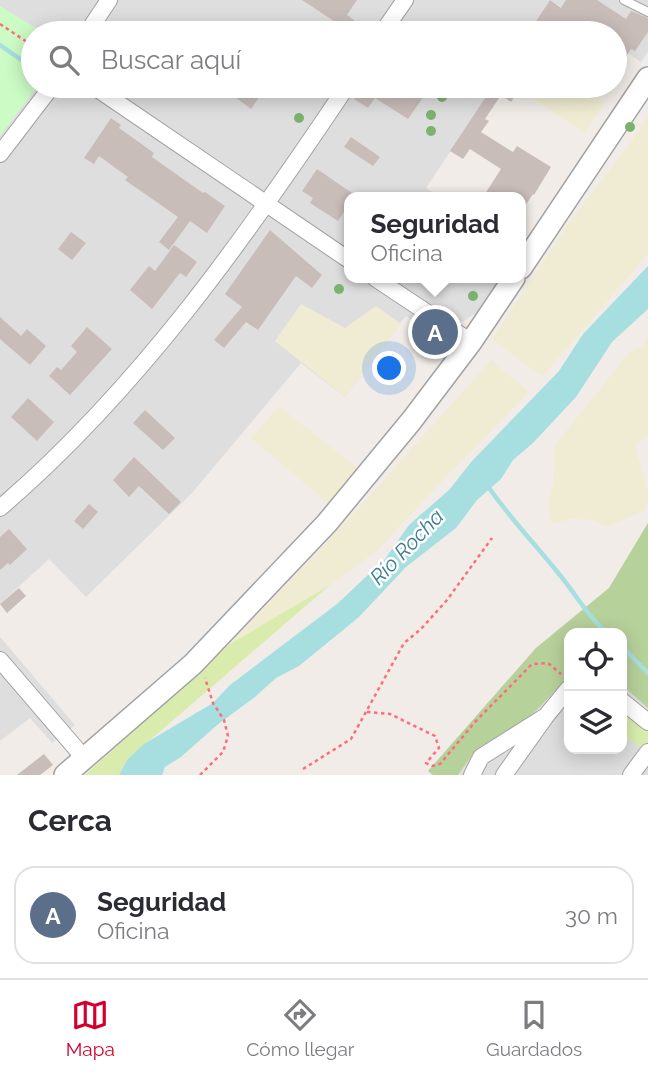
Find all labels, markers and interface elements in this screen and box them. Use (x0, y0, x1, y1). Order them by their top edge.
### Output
search box (21, 21, 627, 98)
icon: search (45, 41, 83, 79)
text: Buscar aquí (101, 45, 241, 75)
popup (344, 192, 526, 283)
text: Seguridad (370, 209, 500, 239)
text: Oficina (370, 239, 443, 266)
pin: A (412, 306, 458, 358)
your location (372, 351, 406, 385)
water label: Río Rocha (365, 504, 449, 590)
map controls (564, 628, 627, 754)
button: locate (564, 628, 627, 691)
button: layers (564, 691, 627, 754)
text: Cerca (28, 803, 112, 838)
text: Seguridad (97, 887, 226, 917)
text: A (45, 902, 61, 929)
text: 30 m (565, 902, 618, 929)
text: Oficina (97, 917, 169, 944)
tab: Mapa (66, 996, 115, 1060)
tab: Cómo llegar (246, 996, 355, 1060)
tab: Guardados (486, 996, 582, 1060)

